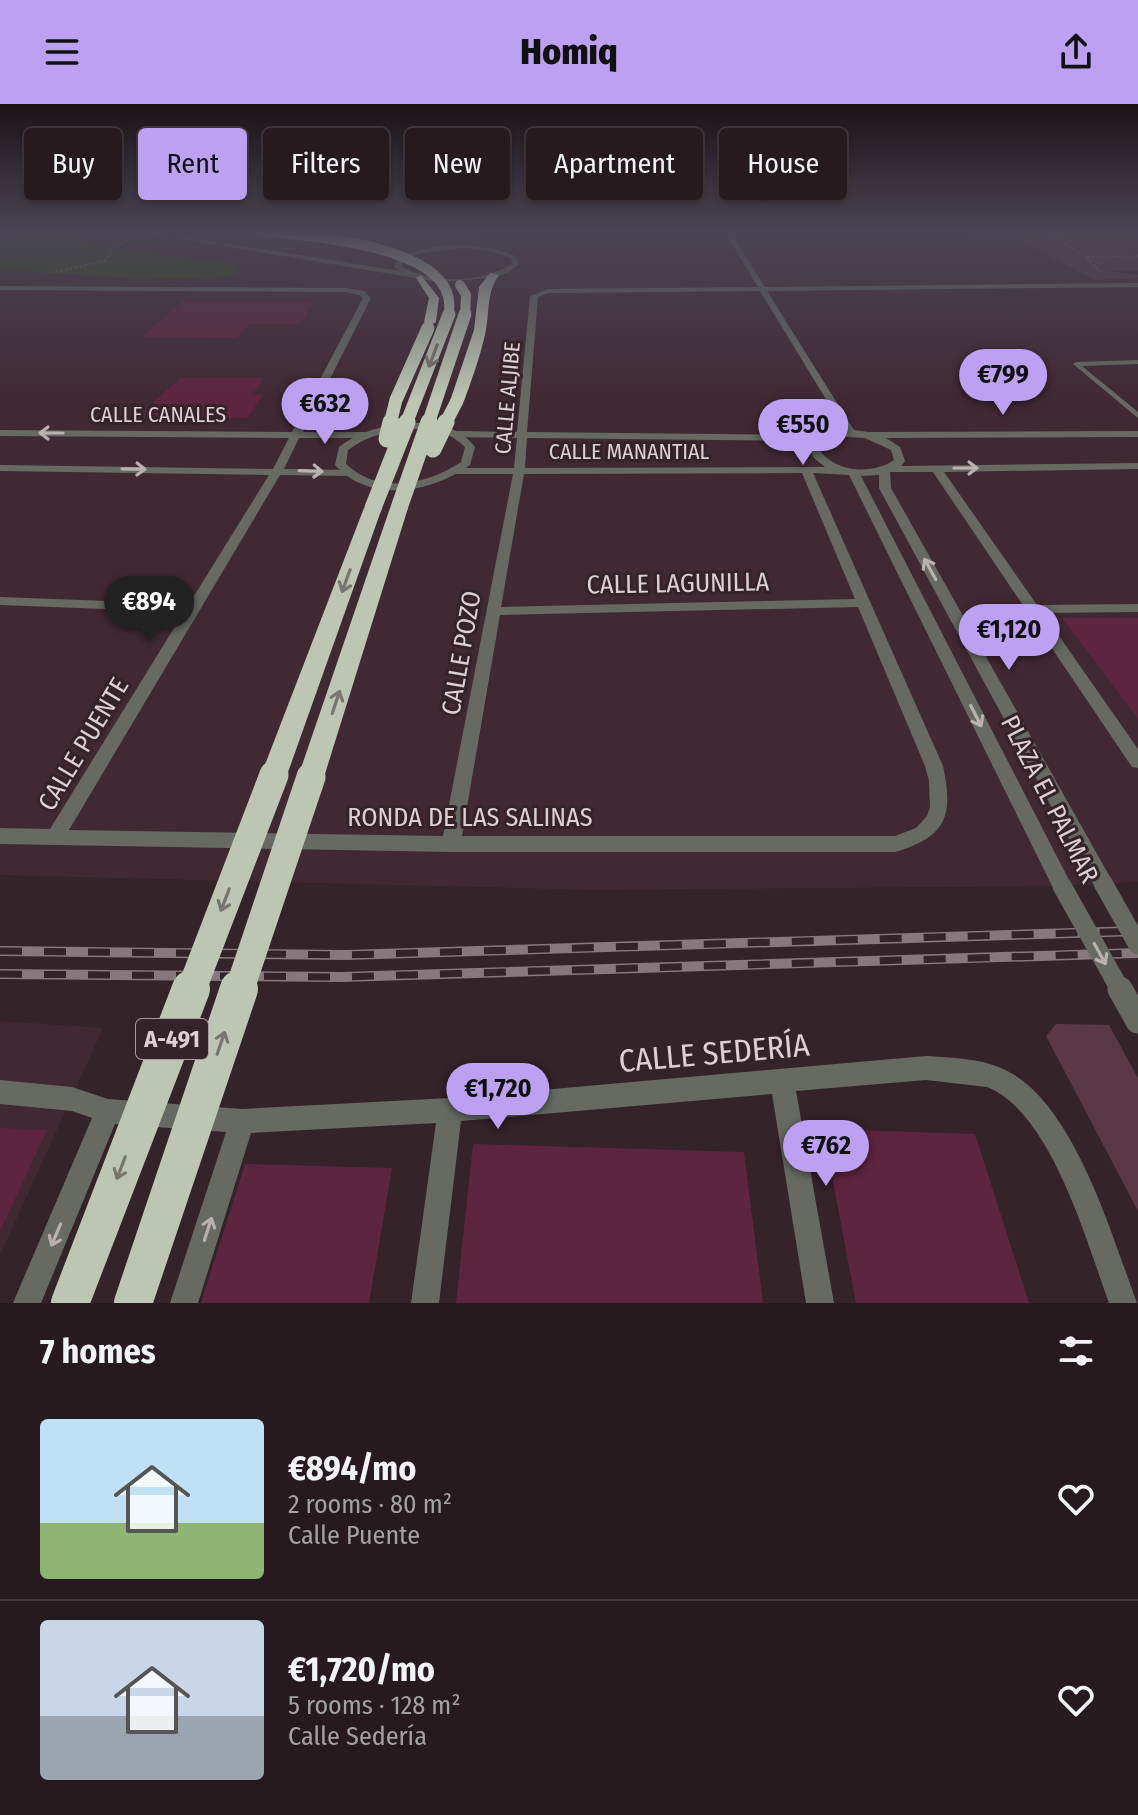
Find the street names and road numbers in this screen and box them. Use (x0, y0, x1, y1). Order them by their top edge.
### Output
street label: CALLE ALJIBE (489, 341, 526, 455)
street label: CALLE CANALES (90, 401, 226, 428)
street label: CALLE MANANTIAL (549, 438, 709, 465)
street label: CALLE LAGUNILLA (586, 566, 770, 601)
street label: CALLE POZO (435, 589, 488, 718)
street label: CALLE PUENTE (32, 672, 135, 816)
street label: PLAZA EL PALMAR (994, 710, 1105, 888)
street label: RONDA DE LAS SALINAS (347, 802, 593, 833)
road number: A-491 (136, 1019, 208, 1059)
street label: CALLE SEDERÍA (617, 1026, 811, 1080)

